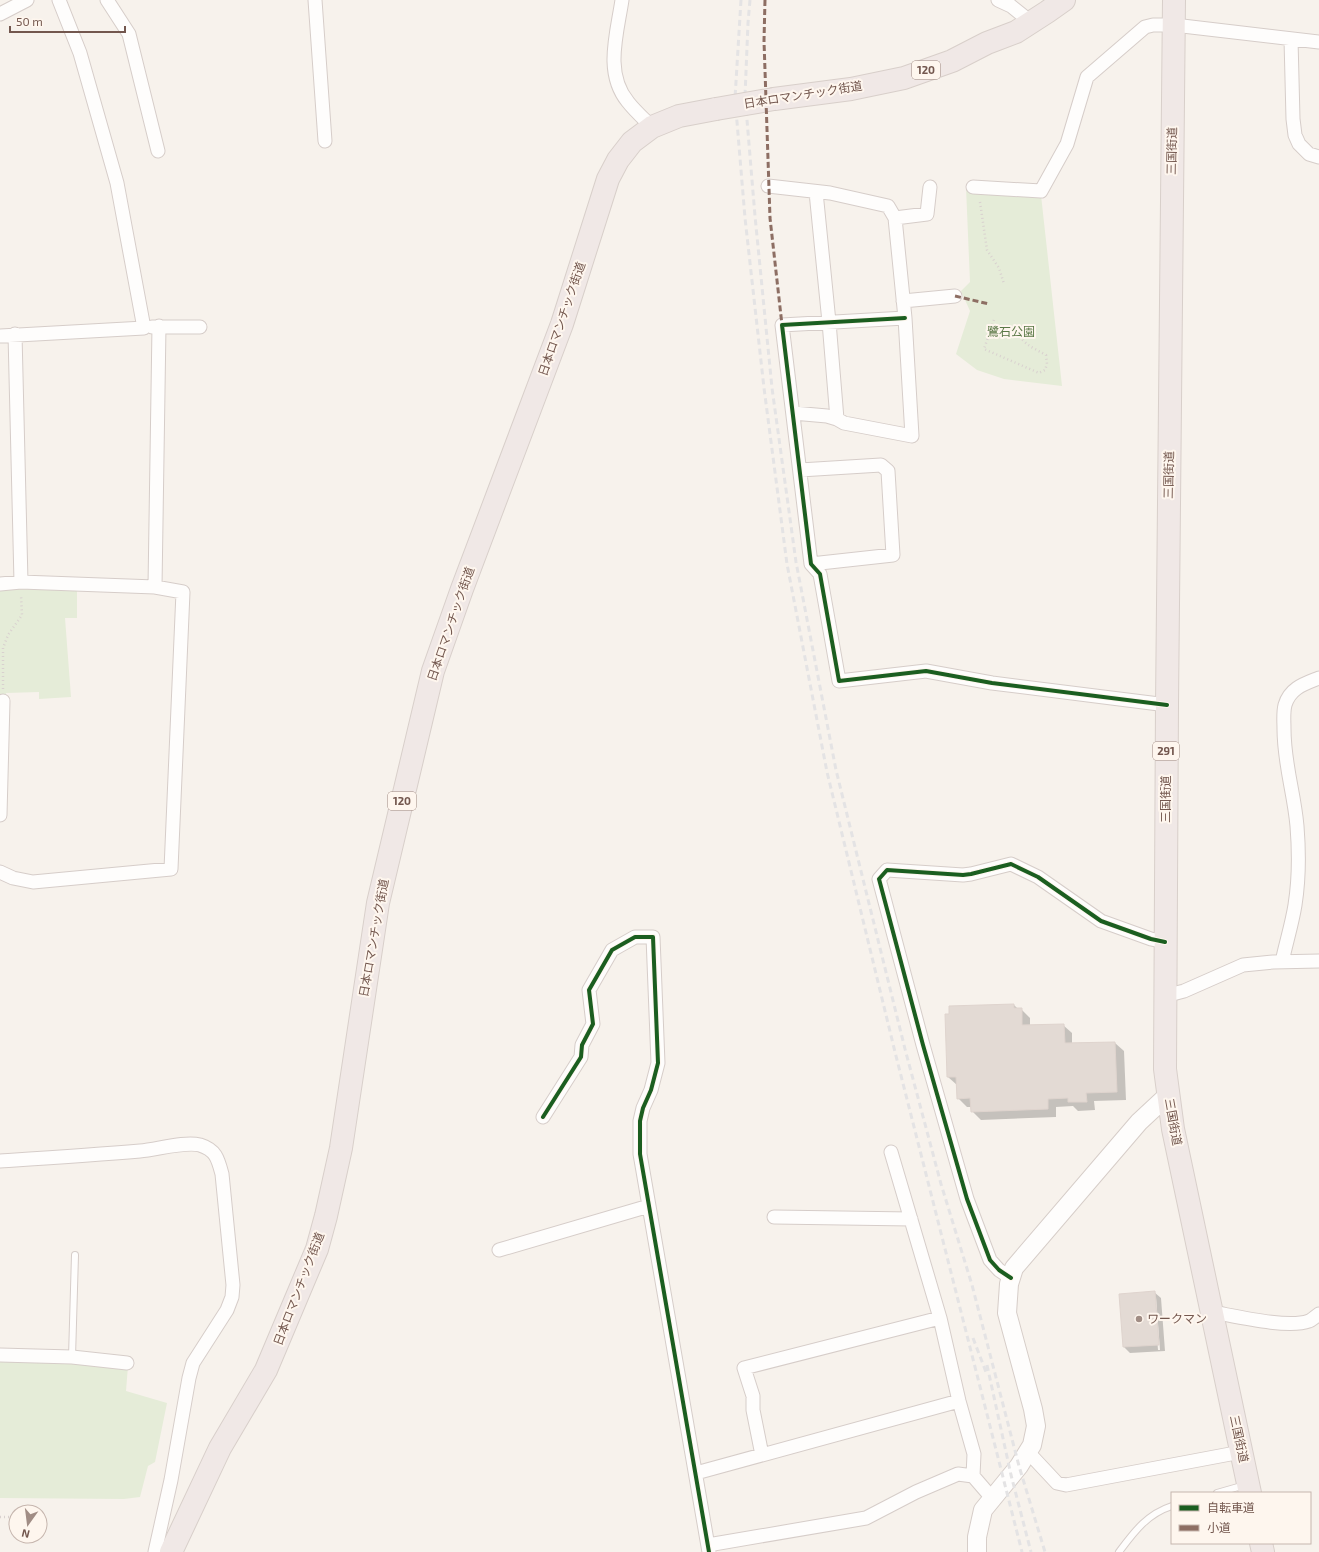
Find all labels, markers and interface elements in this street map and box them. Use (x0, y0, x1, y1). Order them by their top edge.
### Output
scale bar (10, 8, 125, 34)
text: 50 m (16, 14, 43, 28)
road number: 120 (912, 61, 940, 79)
street label: 日本ロマンチック街道 (742, 78, 863, 110)
street label: 三国街道 (1164, 127, 1178, 175)
street label: 日本ロマンチック街道 (535, 260, 587, 378)
park label: 鷺石公園 (987, 324, 1035, 338)
street label: 三国街道 (1161, 451, 1175, 499)
street label: 日本ロマンチック街道 (424, 565, 476, 683)
road number: 291 (1153, 742, 1179, 760)
street label: 三国街道 (1158, 775, 1172, 823)
road number: 120 (388, 792, 416, 810)
street label: 日本ロマンチック街道 (356, 878, 390, 998)
street label: 三国街道 (1163, 1097, 1185, 1147)
street label: 日本ロマンチック街道 (270, 1230, 326, 1347)
place label: ワークマン (1147, 1311, 1207, 1325)
marker: ワークマン (1134, 1314, 1144, 1324)
street label: 三国街道 (1228, 1414, 1252, 1464)
legend (1171, 1492, 1311, 1544)
text: 自転車道 (1207, 1500, 1255, 1514)
north arrow (8, 1504, 48, 1544)
text: 小道 (1207, 1520, 1231, 1534)
text: N (20, 1527, 31, 1541)

